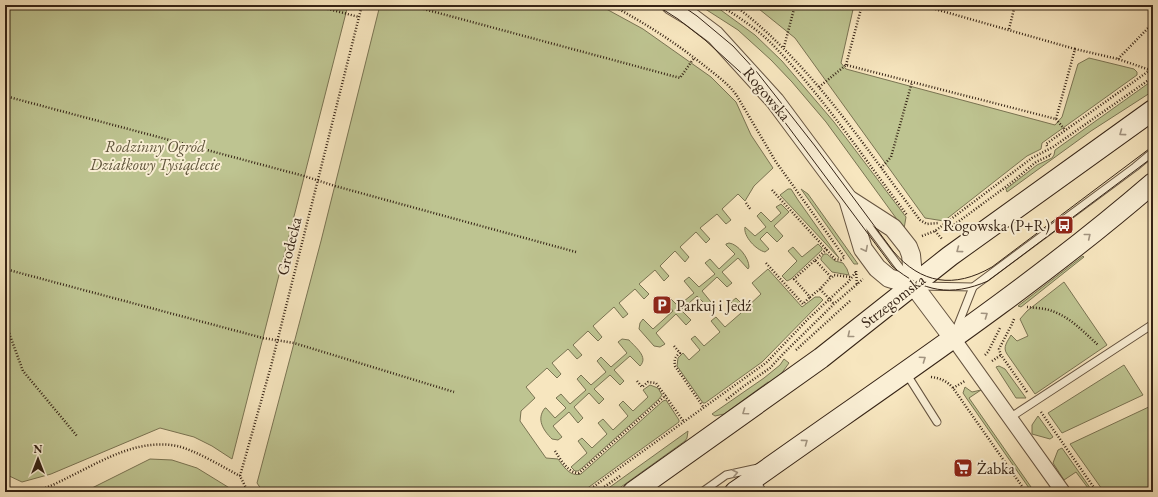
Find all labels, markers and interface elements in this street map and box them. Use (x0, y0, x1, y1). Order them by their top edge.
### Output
street label: Rogowska (738, 63, 796, 126)
one-way arrow (1119, 129, 1126, 136)
park label: Rodzinny Ogród Działkowy Tysiąclecie (89, 136, 220, 175)
street label: Grodecka (272, 214, 307, 277)
bus stop icon: Rogowska (P+R) (1053, 214, 1075, 236)
place label: Rogowska (P+R) (943, 215, 1050, 236)
one-way arrow (1083, 233, 1091, 240)
one-way arrow (860, 245, 867, 252)
one-way arrow (957, 245, 964, 252)
street label: Strzegomska (856, 269, 930, 333)
parking icon: Parkuj i Jedź (651, 294, 673, 316)
place label: Parkuj i Jedź (676, 295, 751, 316)
one-way arrow (981, 312, 988, 320)
one-way arrow (847, 330, 854, 337)
one-way arrow (919, 356, 926, 364)
one-way arrow (742, 407, 749, 415)
north arrow (18, 439, 58, 479)
one-way arrow (801, 440, 808, 447)
text: N (34, 442, 43, 456)
supermarket icon: Żabka (952, 457, 974, 479)
place label: Żabka (977, 458, 1016, 479)
one-way arrow (732, 469, 738, 477)

